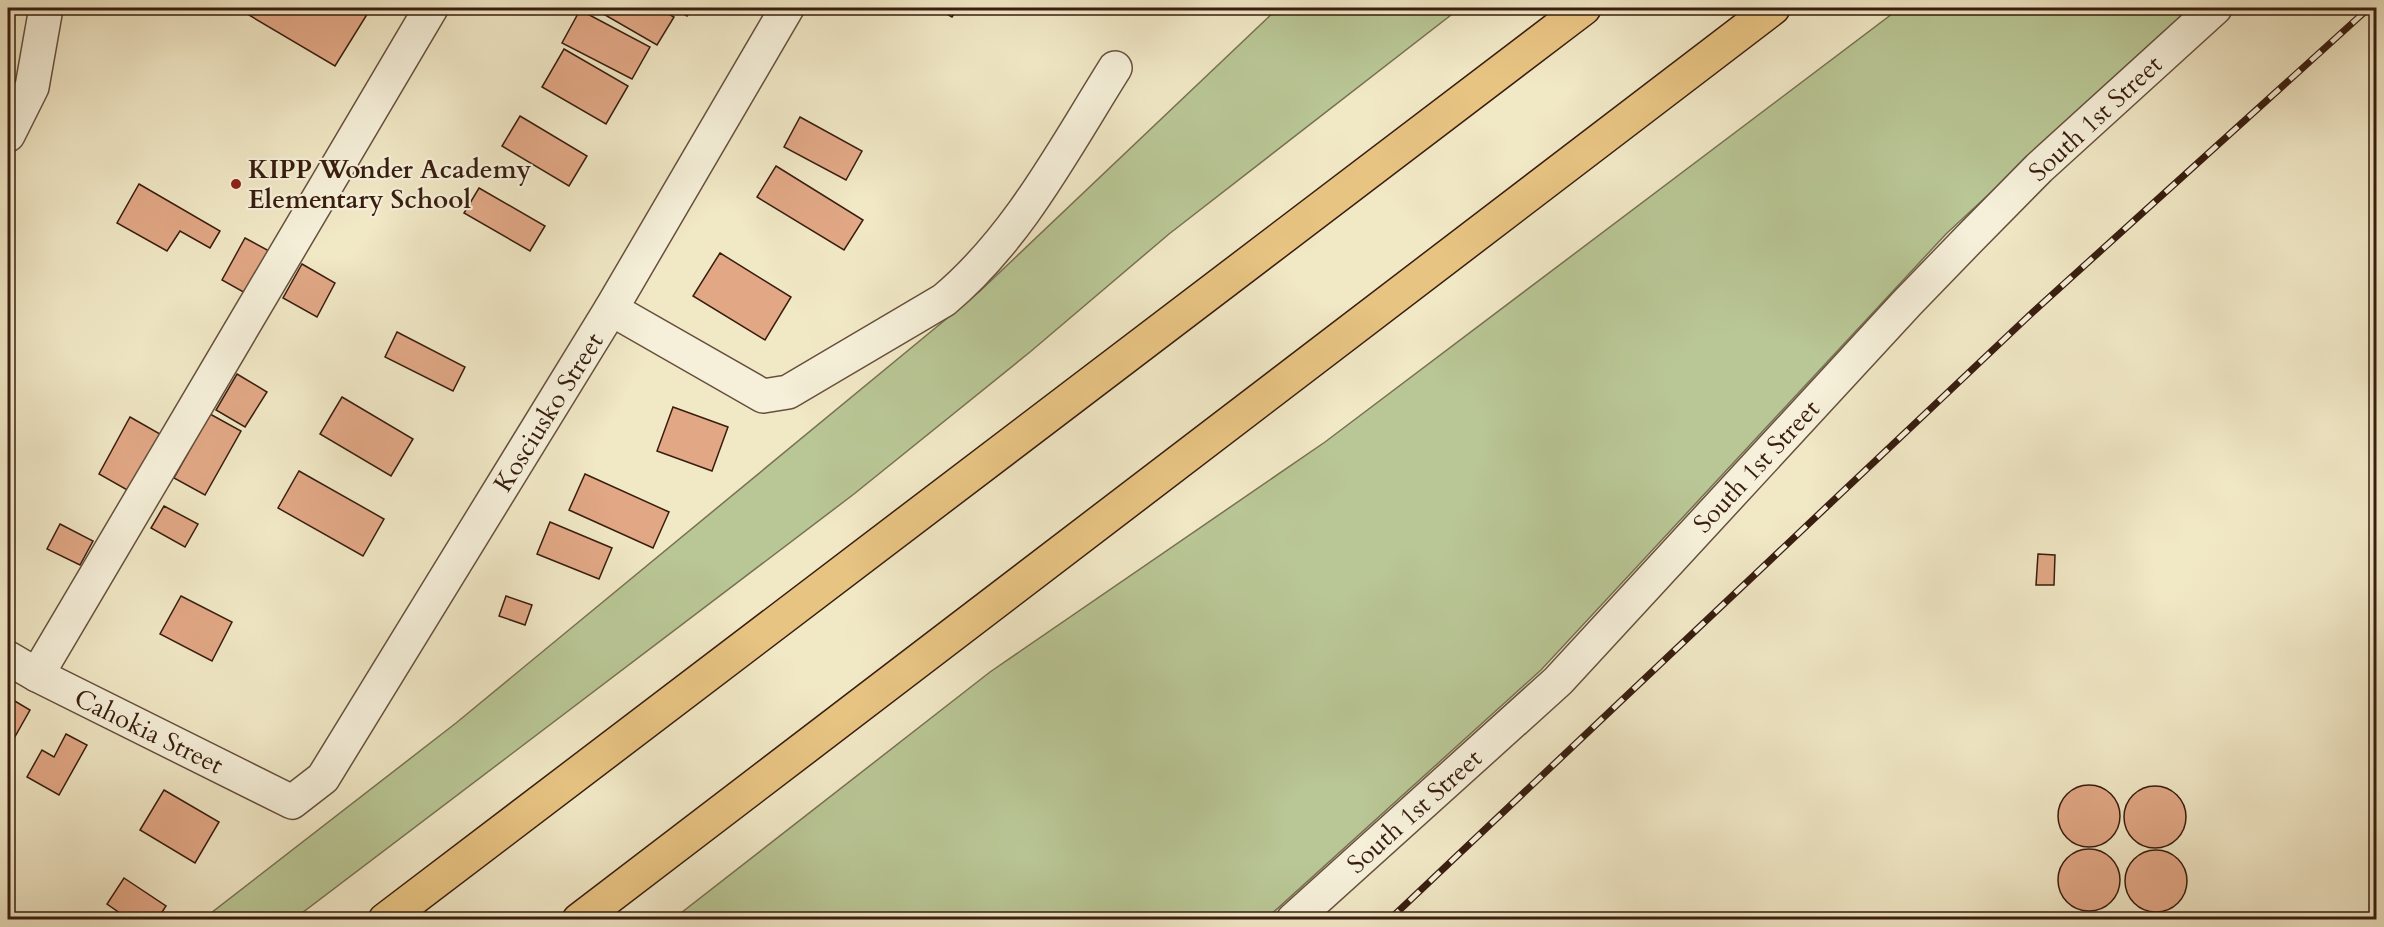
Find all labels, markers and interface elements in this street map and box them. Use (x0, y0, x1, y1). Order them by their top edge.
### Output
street label: South 1st Street (2021, 47, 2170, 189)
place label: KIPP Wonder Academy Elementary School (248, 152, 532, 217)
marker: KIPP Wonder Academy Elementary School (229, 177, 243, 191)
street label: Kosciusko Street (485, 326, 611, 499)
street label: South 1st Street (1685, 392, 1827, 541)
street label: Cahokia Street (69, 680, 229, 783)
street label: South 1st Street (1339, 741, 1489, 881)

